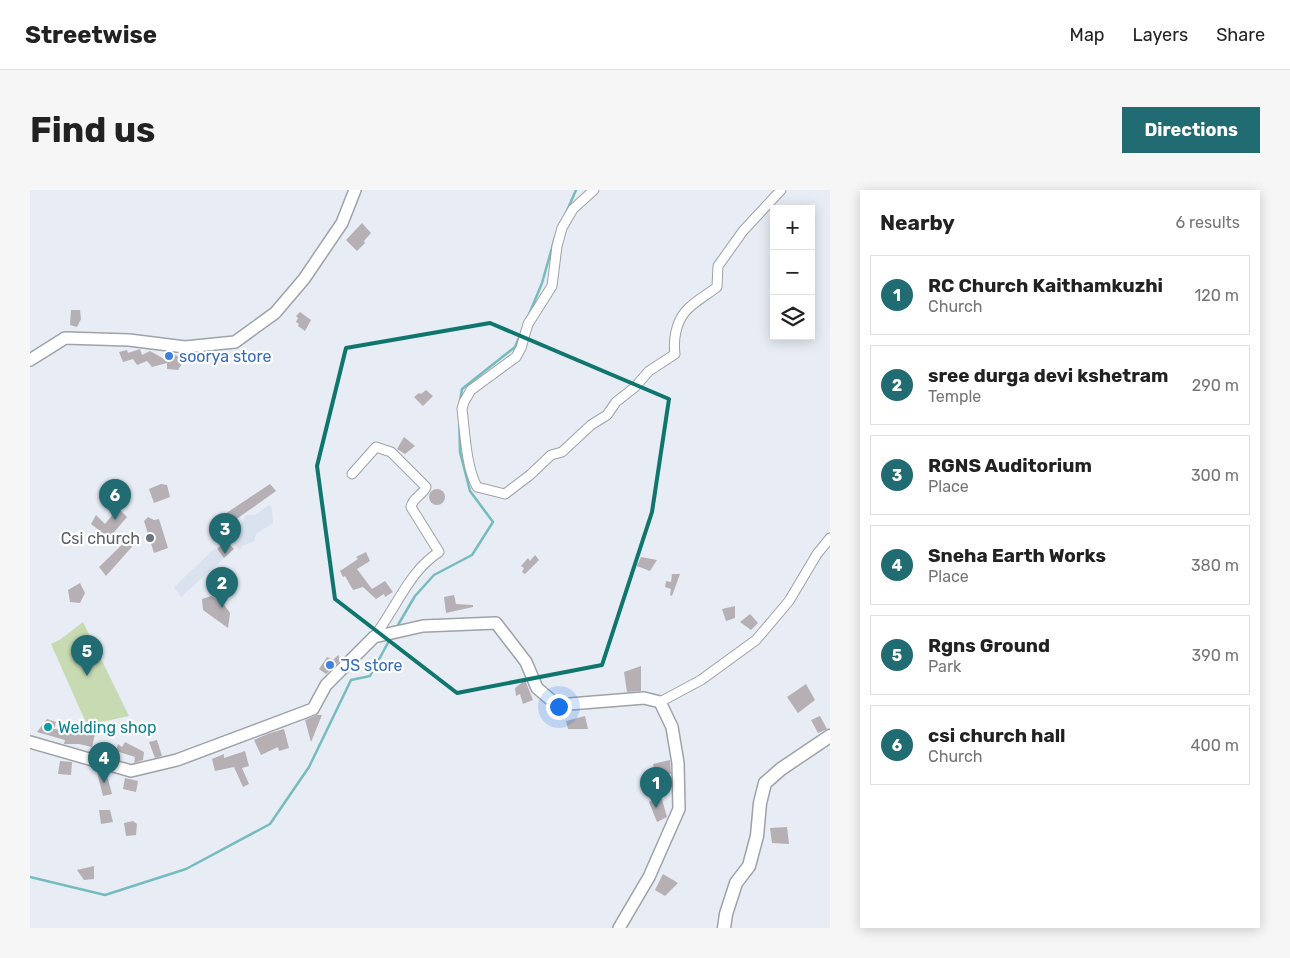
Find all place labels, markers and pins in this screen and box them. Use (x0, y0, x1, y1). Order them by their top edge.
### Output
place label: soorya store (179, 347, 271, 366)
marker: soorya store (163, 350, 175, 362)
pin: 6 (99, 479, 131, 520)
pin: 3 (209, 513, 241, 554)
place label: Csi church (61, 529, 140, 548)
marker: Csi church (144, 532, 156, 544)
pin: 2 (206, 567, 238, 608)
pin: 5 (71, 635, 103, 676)
place label: JS store (340, 656, 403, 675)
marker: JS store (324, 659, 336, 671)
place label: Welding shop (58, 718, 157, 737)
marker: Welding shop (42, 721, 54, 733)
pin: 4 (88, 742, 120, 783)
pin: 1 (640, 767, 672, 808)

